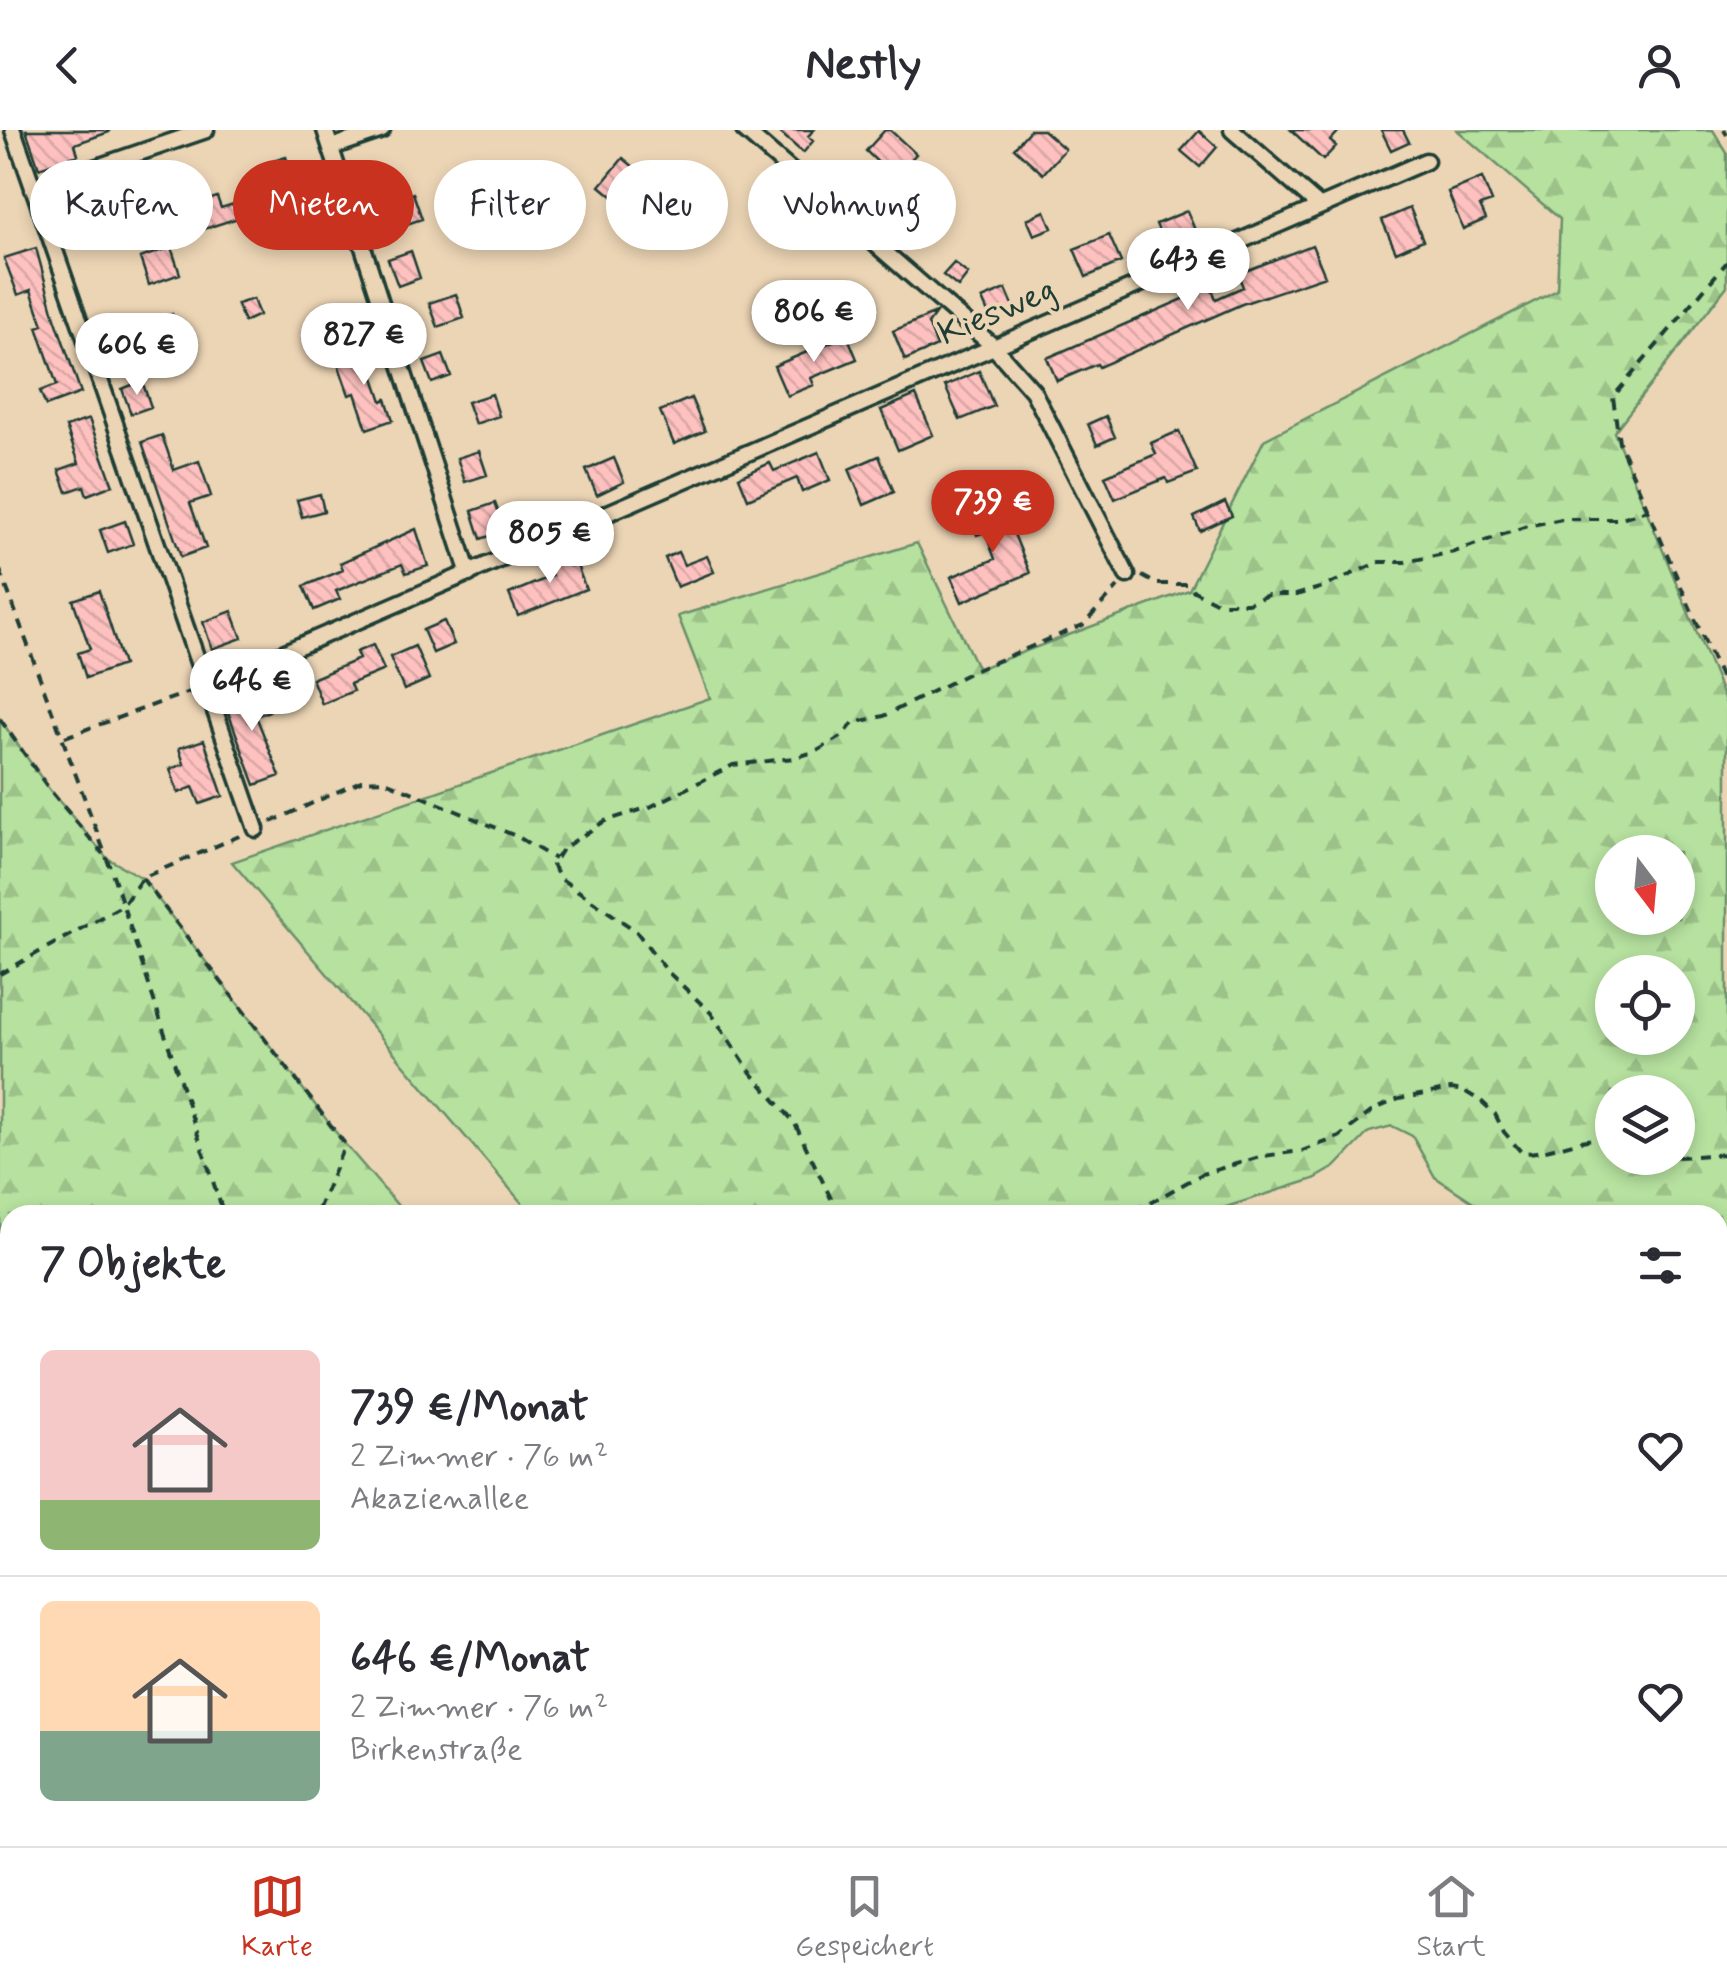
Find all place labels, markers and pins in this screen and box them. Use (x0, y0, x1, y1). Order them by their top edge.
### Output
pin: 643 € (1118, 228, 1258, 313)
pin: 806 € (744, 280, 884, 365)
pin: 827 € (294, 303, 434, 388)
pin: 606 € (67, 313, 207, 398)
pin: 739 € (923, 470, 1063, 555)
pin: 805 € (480, 501, 620, 586)
pin: 646 € (182, 649, 322, 734)

